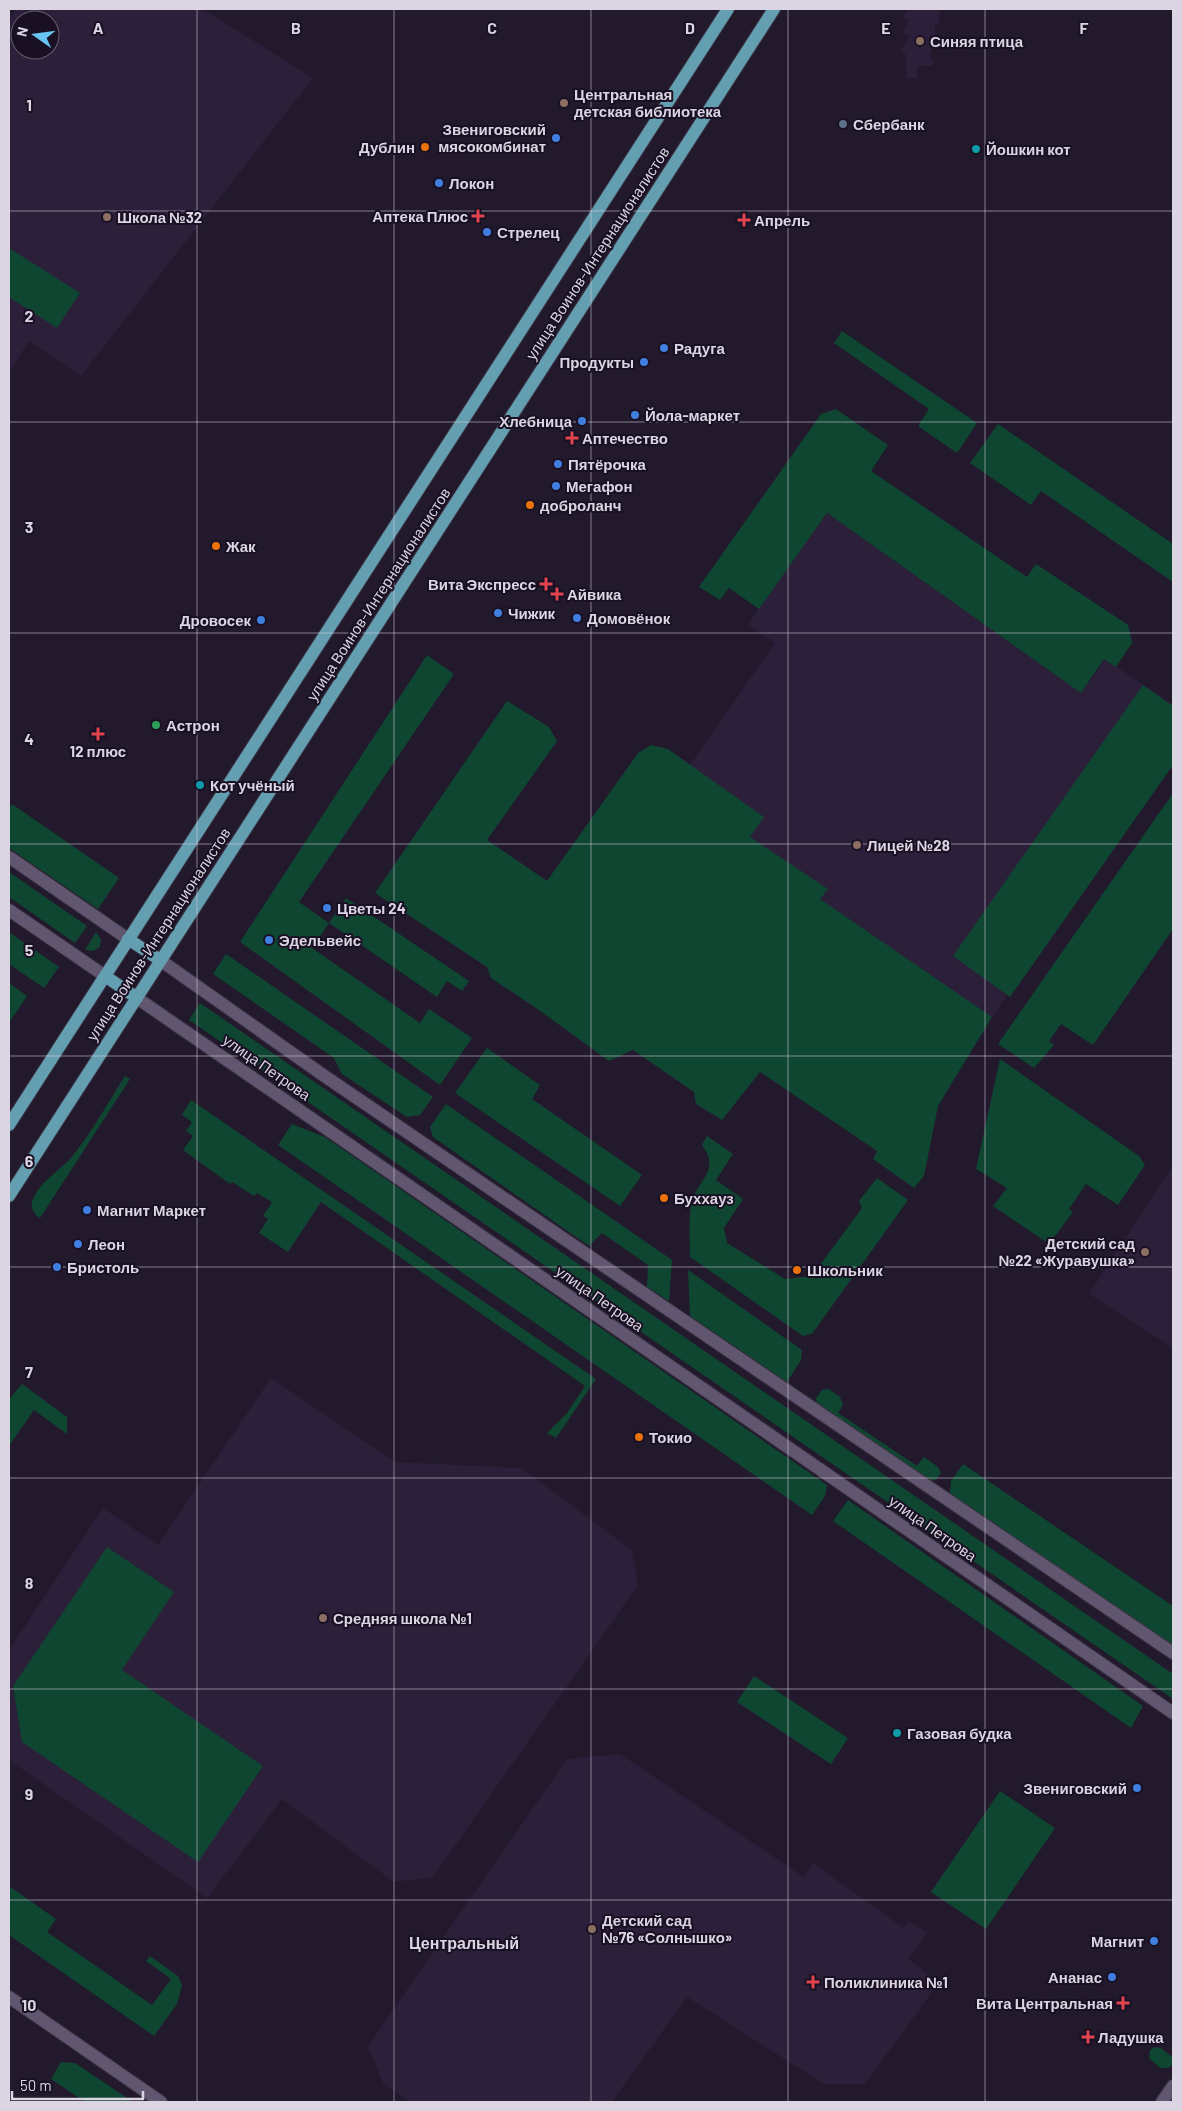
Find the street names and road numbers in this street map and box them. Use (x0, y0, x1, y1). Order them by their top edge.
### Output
street label: улица Воинов-Интернационалистов (521, 143, 673, 363)
street label: улица Воинов-Интернационалистов (302, 484, 454, 704)
street label: улица Воинов-Интернационалистов (82, 824, 234, 1044)
street label: улица Петрова (220, 1030, 315, 1104)
street label: улица Петрова (553, 1261, 648, 1335)
street label: улица Петрова (886, 1491, 981, 1565)

